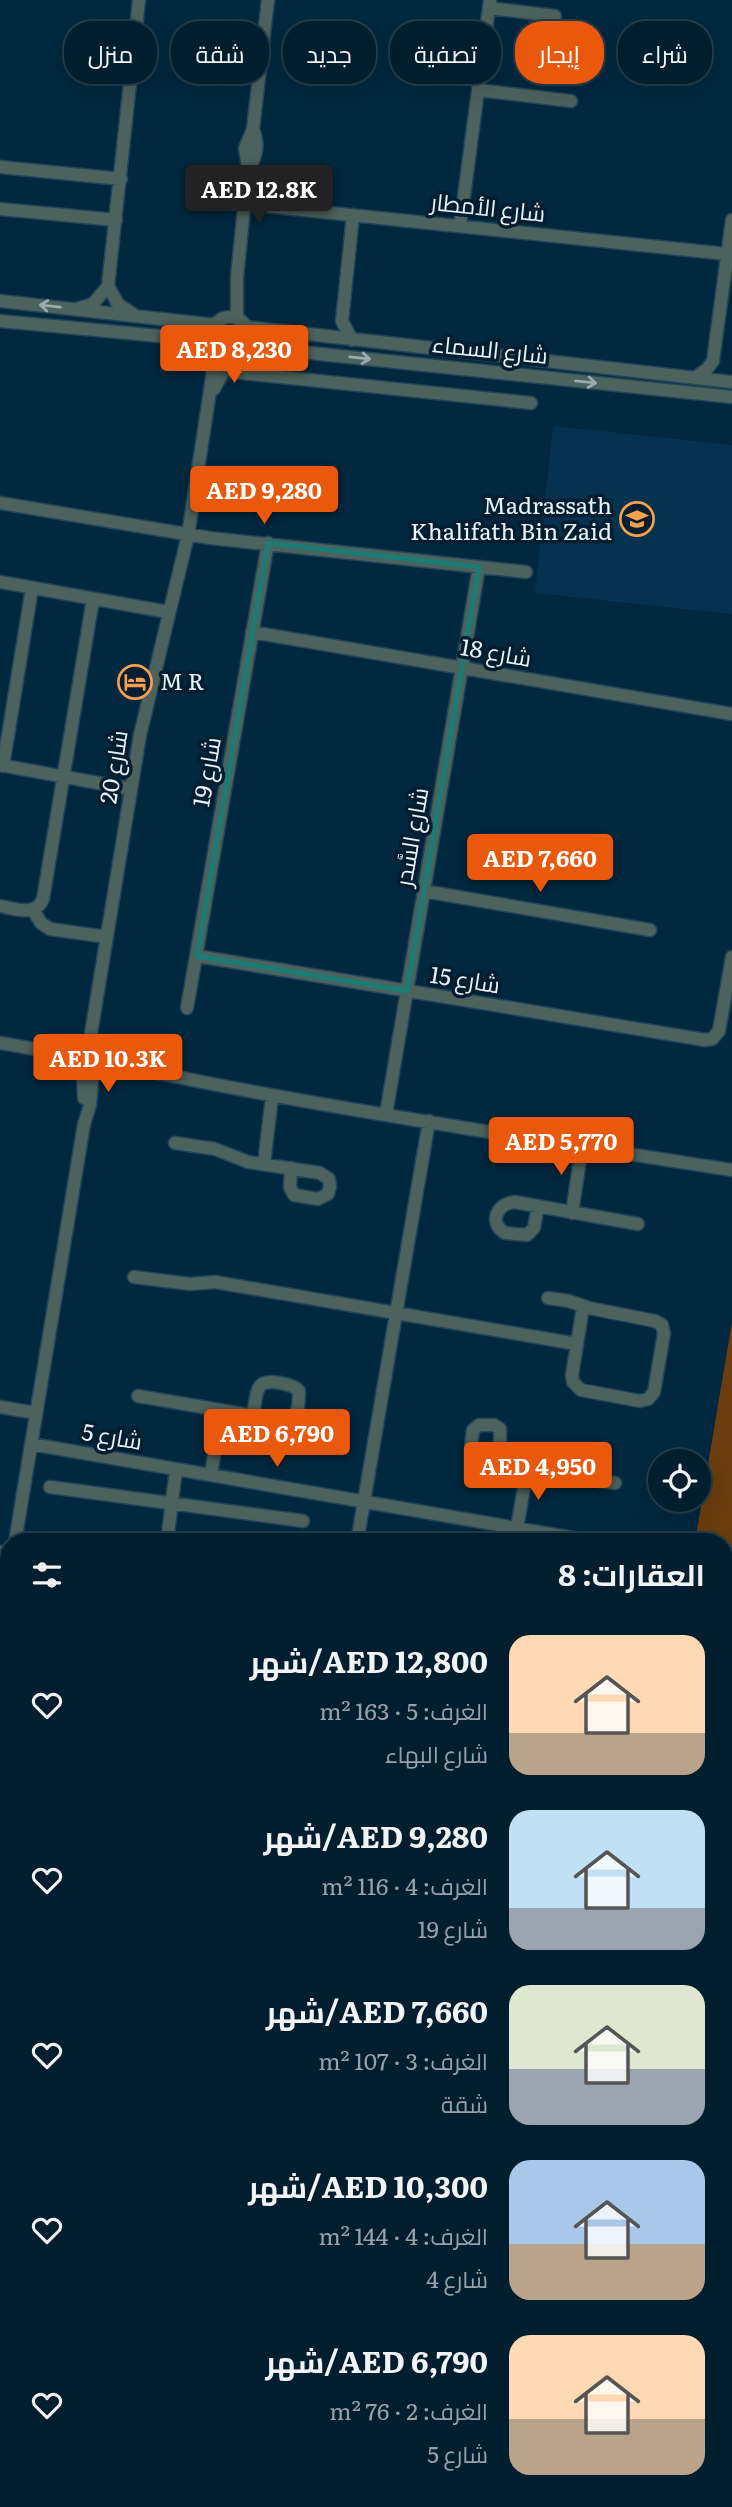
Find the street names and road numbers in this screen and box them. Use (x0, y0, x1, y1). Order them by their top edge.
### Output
street label: شارع الأمطار (427, 183, 547, 230)
street label: شارع السماء (431, 325, 550, 372)
street label: شارع 18 (458, 628, 534, 675)
street label: شارع 20 (89, 727, 136, 806)
street label: شارع 19 (182, 734, 229, 810)
street label: شارع السَّدر (384, 785, 436, 891)
street label: شارع 15 (428, 956, 503, 1001)
street label: شارع 5 (79, 1413, 145, 1458)

